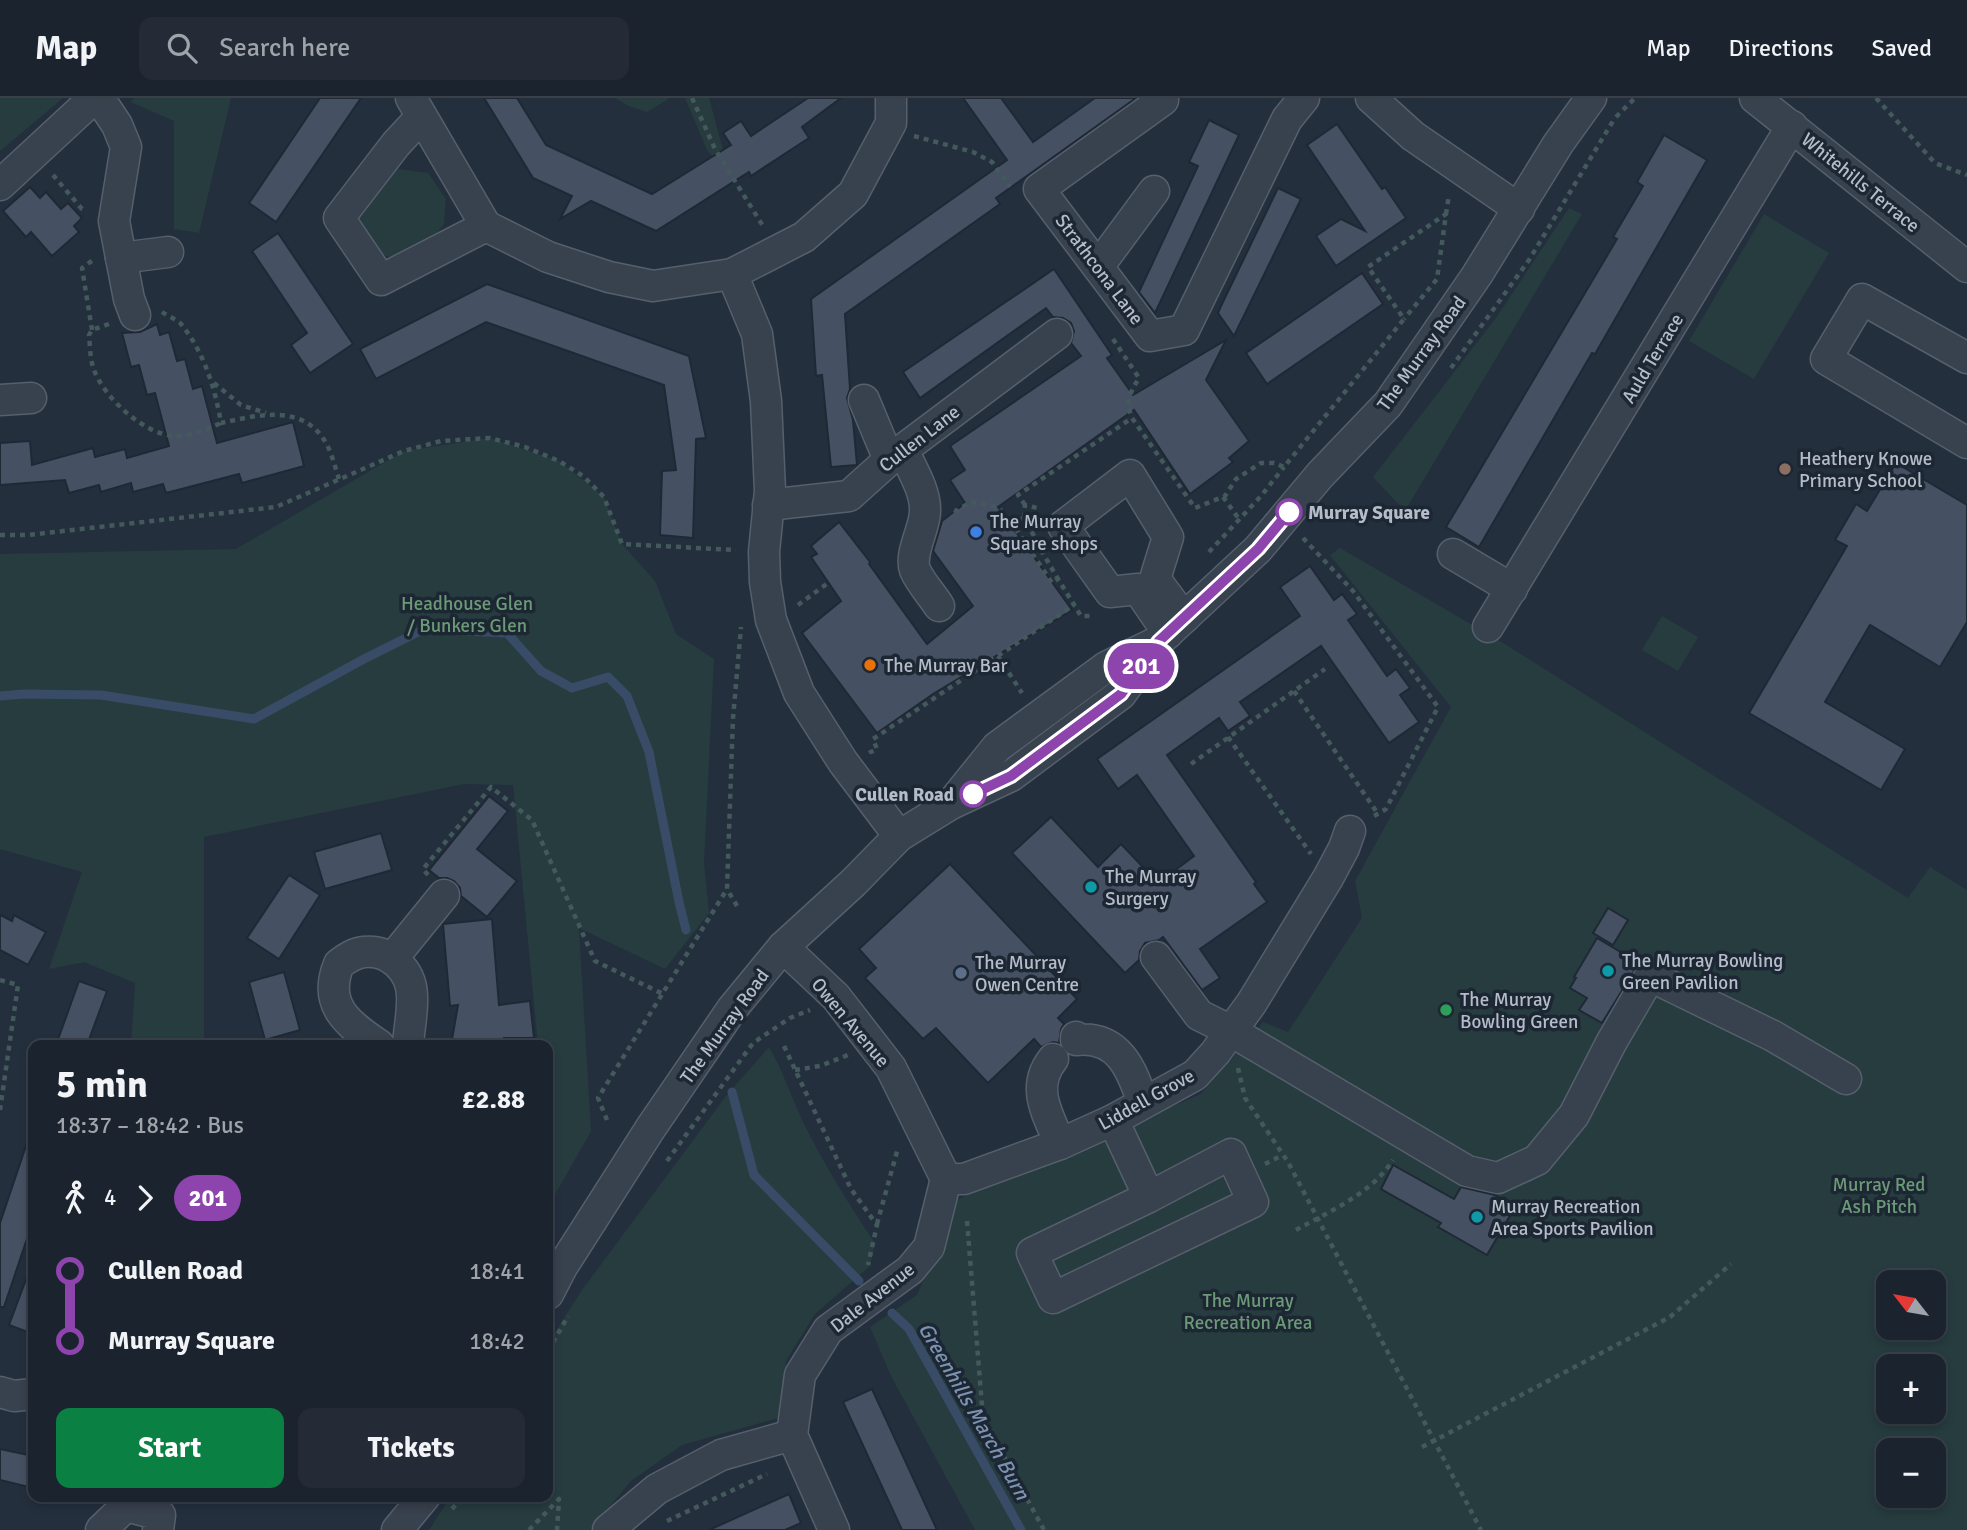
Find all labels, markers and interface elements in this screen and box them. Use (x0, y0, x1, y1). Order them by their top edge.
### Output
search box (139, 17, 629, 80)
text: Map (35, 28, 97, 69)
icon: search (163, 29, 201, 67)
text: Search here (219, 32, 350, 64)
text: Map (1646, 33, 1691, 63)
text: Directions (1729, 33, 1834, 63)
text: Saved (1872, 33, 1932, 63)
street label: Whitehills Terrace (1796, 128, 1924, 238)
street label: Strathcona Lane (1050, 209, 1149, 330)
street label: The Murray Road (1372, 291, 1472, 416)
street label: Auld Terrace (1617, 309, 1689, 408)
street label: Cullen Lane (874, 400, 965, 478)
place label: Heathery Knowe Primary School (1799, 447, 1932, 493)
marker: Heathery Knowe Primary School (1777, 461, 1793, 477)
marker: Murray Square (1276, 499, 1302, 525)
place label: Murray Square (1308, 501, 1430, 525)
place label: The Murray Square shops (990, 510, 1098, 556)
marker: The Murray Square shops (968, 524, 984, 540)
park label: Headhouse Glen / Bunkers Glen (401, 592, 533, 638)
line badge: 201 (1101, 643, 1181, 689)
text: 201 (1122, 651, 1160, 681)
place label: The Murray Bar (884, 654, 1008, 678)
marker: The Murray Bar (862, 657, 878, 673)
marker: Cullen Road (960, 781, 986, 807)
place label: Cullen Road (855, 783, 954, 807)
place label: The Murray Surgery (1105, 865, 1196, 911)
marker: The Murray Surgery (1083, 879, 1099, 895)
place label: The Murray Bowling Green Pavilion (1622, 949, 1783, 995)
place label: The Murray Owen Centre (975, 951, 1079, 997)
marker: The Murray Bowling Green Pavilion (1600, 963, 1616, 979)
street label: The Murray Road (675, 964, 775, 1089)
marker: The Murray Owen Centre (953, 965, 969, 981)
street label: Owen Avenue (806, 973, 895, 1072)
place label: The Murray Bowling Green (1460, 988, 1578, 1034)
marker: The Murray Bowling Green (1438, 1002, 1454, 1018)
text: 5 min (56, 1061, 148, 1108)
street label: Liddell Grove (1094, 1064, 1199, 1136)
text: £2.88 (461, 1084, 525, 1116)
text: 18:37 – 18:42 · Bus (56, 1111, 244, 1140)
park label: Murray Red Ash Pitch (1833, 1173, 1925, 1219)
icon: walk (56, 1179, 94, 1217)
icon: forward (126, 1179, 164, 1217)
text: 4 (104, 1183, 116, 1212)
text: 201 (188, 1183, 227, 1213)
place label: Murray Recreation Area Sports Pavilion (1491, 1195, 1654, 1241)
marker: Murray Recreation Area Sports Pavilion (1469, 1209, 1485, 1225)
text: Cullen Road (108, 1255, 243, 1287)
text: 18:41 (469, 1257, 525, 1286)
street label: Dale Avenue (826, 1257, 920, 1338)
north arrow (1876, 1270, 1946, 1340)
map controls (1876, 1270, 1946, 1508)
park label: The Murray Recreation Area (1184, 1289, 1312, 1335)
water label: Greenhills March Burn (913, 1318, 1036, 1505)
text: Murray Square (108, 1325, 275, 1357)
text: 18:42 (469, 1327, 525, 1356)
button: + (1876, 1354, 1946, 1424)
button: Start (56, 1408, 284, 1488)
button: Tickets (298, 1408, 525, 1488)
button: − (1876, 1438, 1946, 1508)

